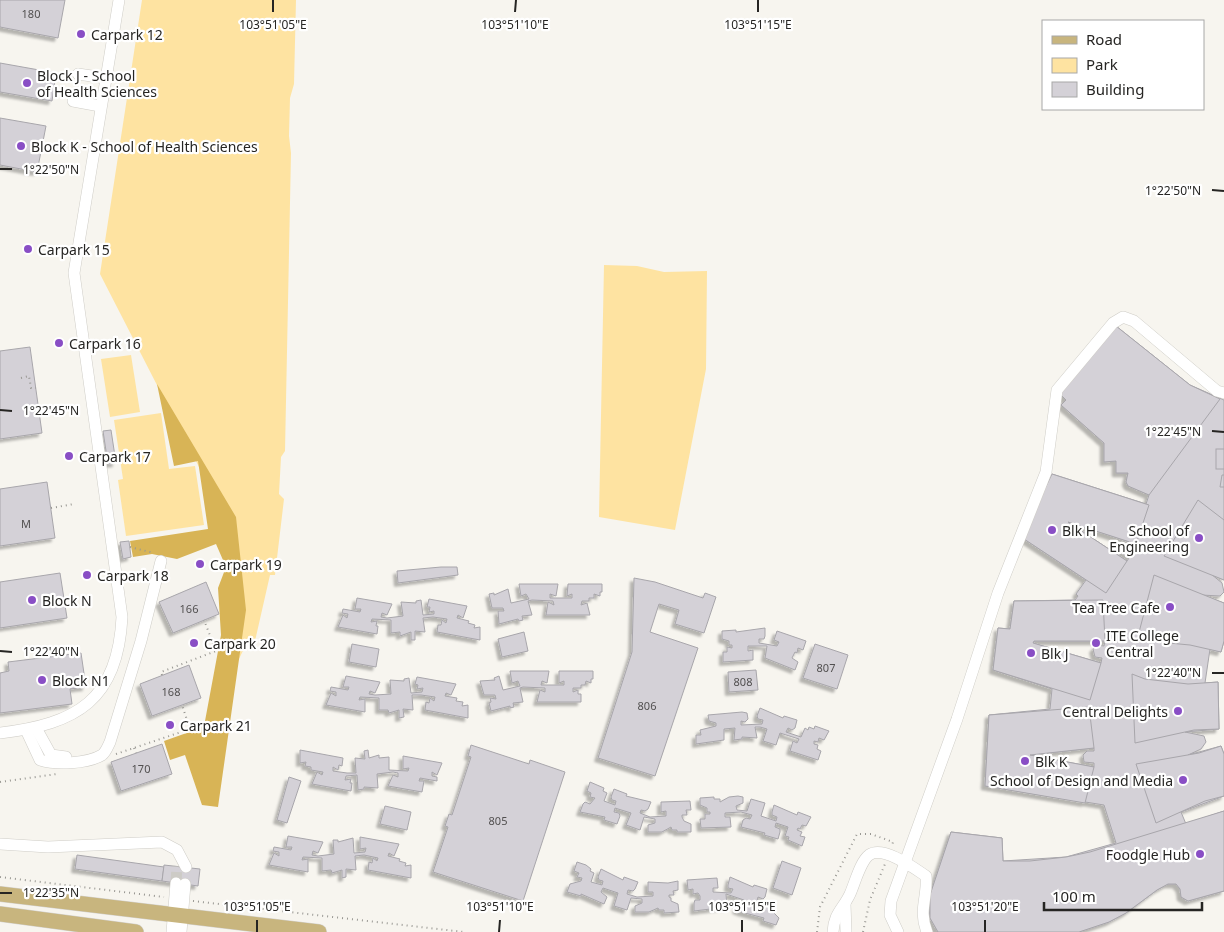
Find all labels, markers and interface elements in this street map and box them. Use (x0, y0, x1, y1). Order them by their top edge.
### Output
house number: 180 (22, 6, 40, 21)
text: 103°51'05"E (239, 16, 307, 33)
text: 103°51'10"E (481, 16, 549, 33)
text: 103°51'15"E (724, 16, 792, 33)
legend (1042, 20, 1204, 110)
place label: Carpark 12 (91, 25, 163, 44)
marker: Carpark 12 (75, 28, 87, 40)
text: Road (1086, 29, 1122, 49)
text: Park (1086, 54, 1118, 74)
place label: Block J - School of Health Sciences (37, 66, 157, 101)
marker: Block J - School of Health Sciences (21, 77, 33, 89)
text: Building (1086, 79, 1144, 99)
place label: Block K - School of Health Sciences (31, 137, 258, 156)
marker: Block K - School of Health Sciences (15, 140, 27, 152)
text: 1°22'50"N (23, 161, 79, 178)
text: 1°22'50"N (1145, 182, 1201, 199)
place label: Carpark 15 (38, 240, 110, 259)
marker: Carpark 15 (22, 243, 34, 255)
place label: Carpark 16 (69, 334, 141, 353)
marker: Carpark 16 (53, 337, 65, 349)
text: 1°22'45"N (23, 402, 79, 419)
text: 1°22'45"N (1145, 423, 1201, 440)
place label: Carpark 17 (79, 447, 151, 466)
marker: Carpark 17 (63, 450, 75, 462)
house number: M (21, 516, 31, 531)
place label: Blk H (1062, 521, 1096, 540)
place label: School of Engineering (1109, 521, 1190, 556)
marker: Blk H (1046, 524, 1058, 536)
marker: School of Engineering (1193, 532, 1205, 544)
place label: Carpark 19 (210, 555, 282, 574)
marker: Carpark 19 (194, 558, 206, 570)
place label: Carpark 18 (97, 566, 169, 585)
marker: Carpark 18 (81, 569, 93, 581)
place label: Block N (42, 591, 92, 610)
marker: Block N (26, 594, 38, 606)
place label: Tea Tree Cafe (1072, 598, 1160, 617)
house number: 166 (180, 601, 198, 616)
marker: Tea Tree Cafe (1164, 601, 1176, 613)
place label: ITE College Central (1106, 626, 1179, 661)
place label: Carpark 20 (204, 634, 276, 653)
marker: Carpark 20 (188, 637, 200, 649)
marker: ITE College Central (1090, 637, 1102, 649)
text: 1°22'40"N (23, 643, 79, 660)
place label: Blk J (1041, 644, 1069, 663)
marker: Blk J (1025, 647, 1037, 659)
house number: 807 (817, 660, 835, 675)
text: 1°22'40"N (1145, 664, 1201, 681)
place label: Block N1 (52, 671, 110, 690)
marker: Block N1 (36, 674, 48, 686)
house number: 808 (734, 674, 752, 689)
house number: 168 (162, 684, 180, 699)
house number: 806 (638, 698, 656, 713)
place label: Central Delights (1063, 702, 1168, 721)
marker: Central Delights (1172, 705, 1184, 717)
place label: Carpark 21 (180, 716, 252, 735)
marker: Carpark 21 (164, 719, 176, 731)
place label: Blk K (1035, 752, 1068, 771)
marker: Blk K (1019, 755, 1031, 767)
house number: 170 (132, 761, 150, 776)
place label: School of Design and Media (990, 771, 1173, 790)
marker: School of Design and Media (1177, 774, 1189, 786)
house number: 805 (489, 813, 507, 828)
place label: Foodgle Hub (1106, 845, 1190, 864)
marker: Foodgle Hub (1194, 848, 1206, 860)
scale bar (1044, 880, 1202, 912)
text: 1°22'35"N (23, 884, 79, 901)
text: 100 m (1052, 886, 1096, 906)
text: 103°51'05"E (223, 898, 291, 915)
text: 103°51'10"E (466, 898, 534, 915)
text: 103°51'15"E (708, 898, 776, 915)
text: 103°51'20"E (951, 898, 1019, 915)

